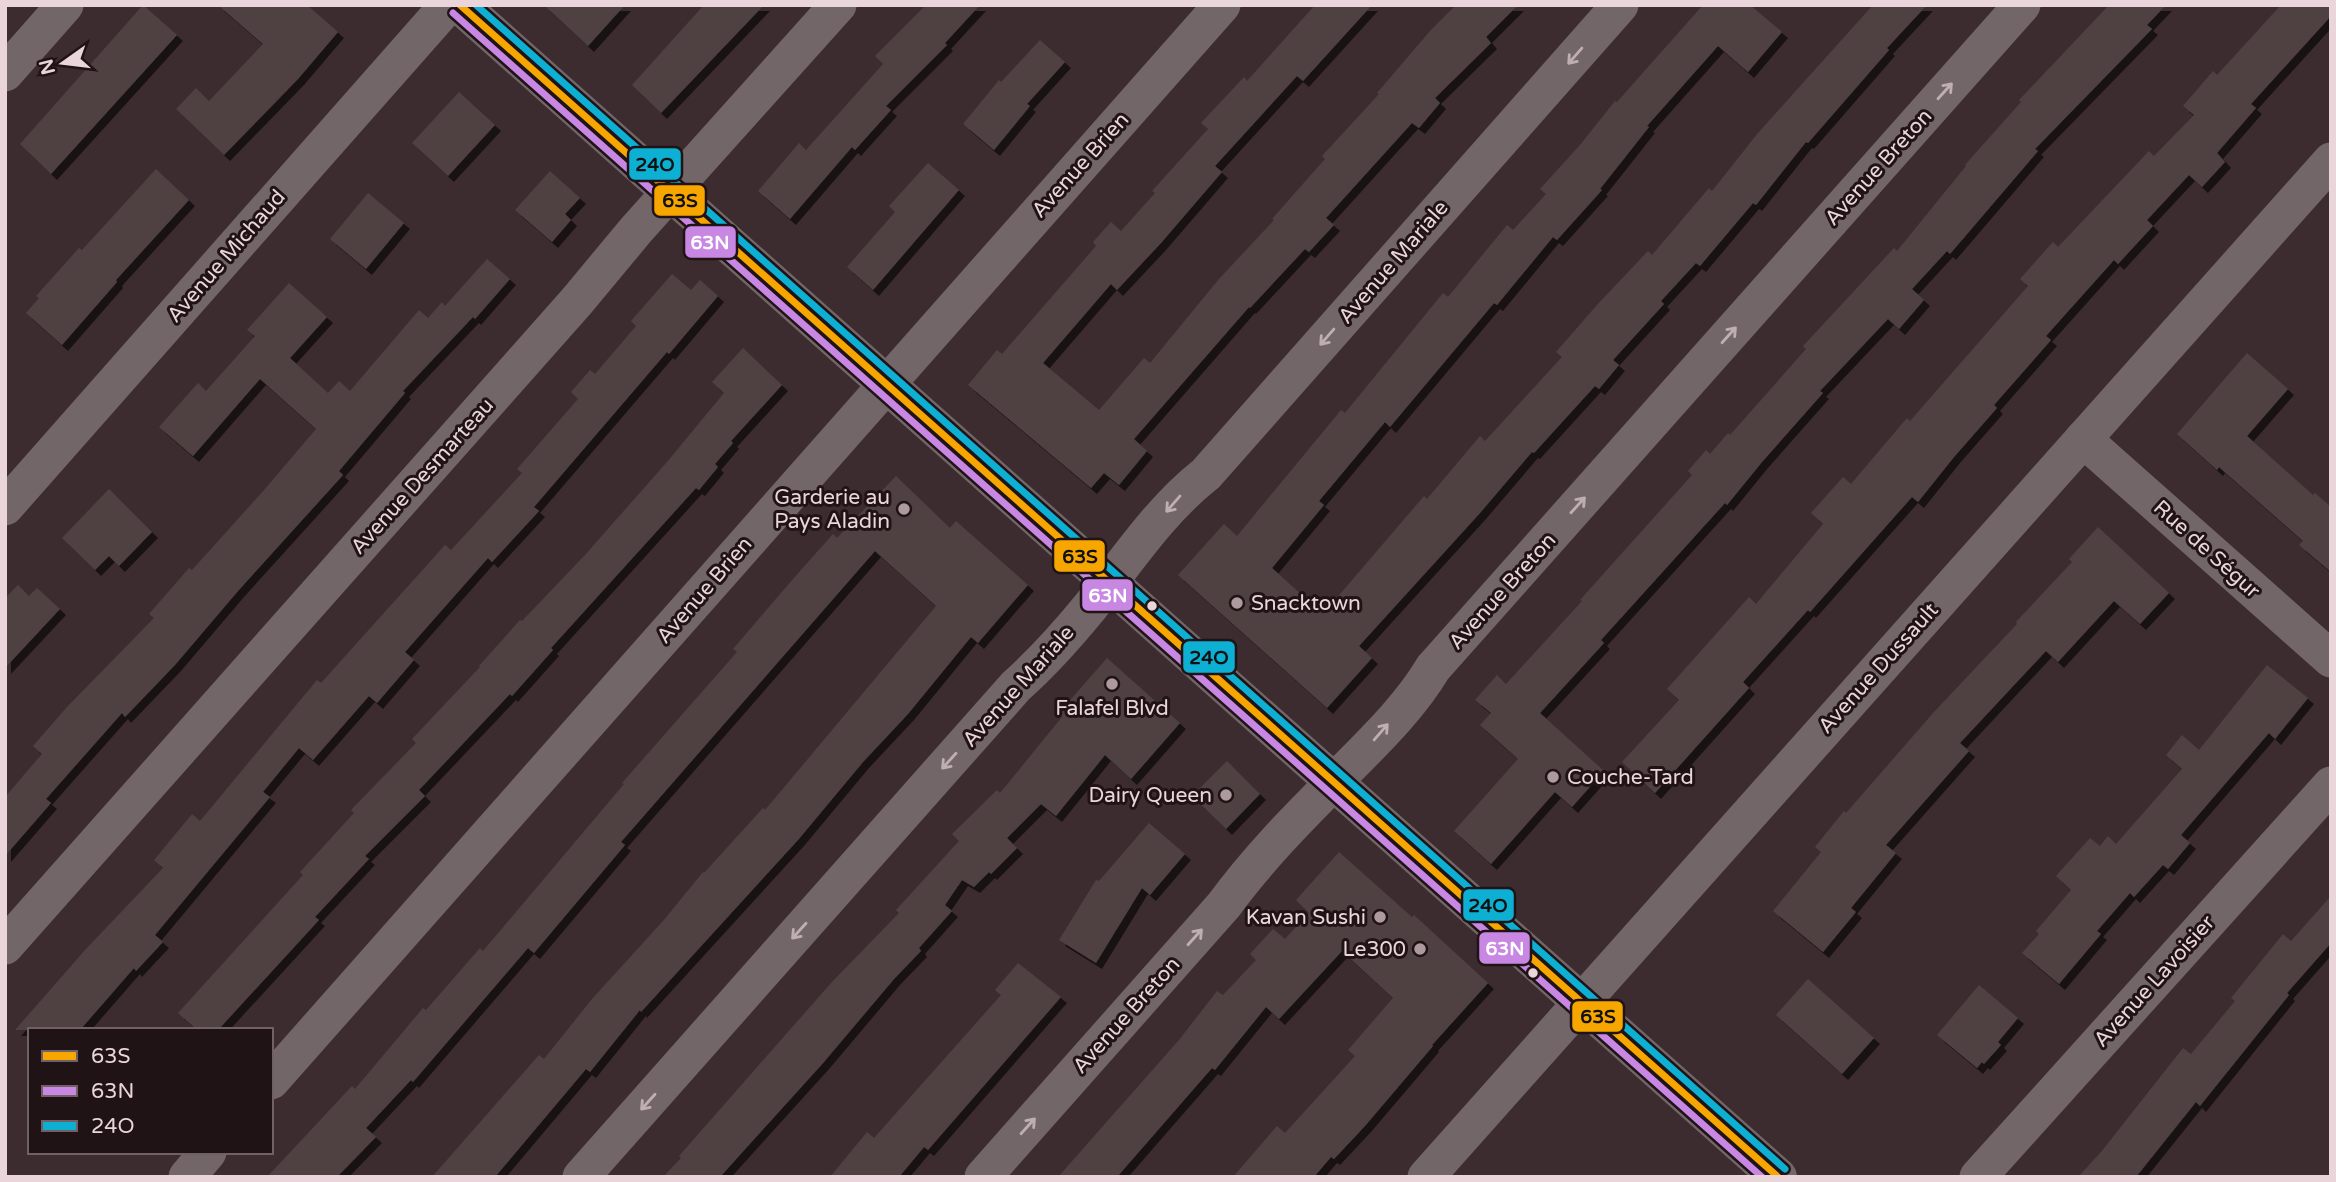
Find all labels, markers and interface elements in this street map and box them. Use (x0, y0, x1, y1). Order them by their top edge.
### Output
north arrow (28, 28, 98, 98)
one-way arrow (1567, 47, 1583, 65)
text: N (35, 57, 60, 77)
one-way arrow (1937, 82, 1953, 100)
street label: Avenue Breton (1820, 104, 1937, 231)
street label: Avenue Brien (1027, 108, 1134, 223)
line badge: 24O (628, 147, 682, 181)
text: 24O (635, 154, 675, 176)
line badge: 63S (653, 184, 706, 217)
street label: Avenue Michaud (162, 185, 291, 328)
text: 63S (662, 190, 698, 212)
street label: Avenue Mariale (1333, 196, 1454, 329)
line badge: 63N (684, 225, 737, 259)
text: 63N (690, 232, 730, 254)
one-way arrow (1721, 326, 1737, 344)
one-way arrow (1319, 328, 1335, 346)
street label: Avenue Desmarteau (346, 393, 499, 560)
place label: Garderie au Pays Aladin (774, 485, 890, 534)
one-way arrow (1165, 494, 1181, 512)
street label: Rue de Ségur (2148, 495, 2265, 604)
one-way arrow (1570, 496, 1586, 514)
marker: Garderie au Pays Aladin (896, 501, 912, 517)
street label: Avenue Breton (1444, 528, 1561, 655)
street label: Avenue Brien (651, 532, 757, 649)
line badge: 63S (1053, 539, 1106, 573)
text: 63S (1062, 546, 1098, 568)
line badge: 63N (1081, 578, 1134, 612)
text: 63N (1088, 585, 1128, 607)
place label: Snacktown (1251, 591, 1361, 616)
marker: Snacktown (1229, 595, 1245, 611)
street label: Avenue Dussault (1813, 598, 1944, 739)
unlabelled marker (1145, 599, 1159, 613)
street label: Avenue Mariale (957, 620, 1080, 752)
line badge: 24O (1182, 640, 1236, 674)
text: 24O (1189, 647, 1229, 669)
marker: Falafel Blvd (1104, 676, 1120, 692)
place label: Falafel Blvd (1055, 696, 1169, 721)
one-way arrow (1373, 723, 1389, 741)
one-way arrow (941, 752, 958, 769)
place label: Couche-Tard (1567, 765, 1694, 790)
marker: Couche-Tard (1545, 769, 1561, 785)
place label: Dairy Queen (1088, 783, 1212, 808)
marker: Dairy Queen (1218, 787, 1234, 803)
line badge: 24O (1462, 888, 1515, 922)
text: 24O (1468, 895, 1508, 917)
place label: Kavan Sushi (1246, 905, 1366, 930)
marker: Kavan Sushi (1372, 909, 1388, 925)
street label: Avenue Lavoisier (2089, 910, 2220, 1052)
one-way arrow (791, 922, 807, 940)
one-way arrow (1187, 929, 1204, 946)
line badge: 63N (1478, 931, 1531, 965)
place label: Le300 (1342, 937, 1406, 962)
text: 63N (1485, 938, 1525, 960)
marker: Le300 (1412, 941, 1428, 957)
street label: Avenue Breton (1068, 952, 1185, 1079)
unlabelled marker (1526, 966, 1540, 980)
line badge: 63S (1571, 1000, 1624, 1033)
text: 63S (1580, 1006, 1616, 1028)
legend (28, 1028, 273, 1154)
text: 63S (91, 1044, 130, 1069)
text: 63N (91, 1079, 134, 1104)
one-way arrow (640, 1093, 656, 1111)
text: 24O (91, 1114, 134, 1139)
one-way arrow (1020, 1117, 1036, 1135)

